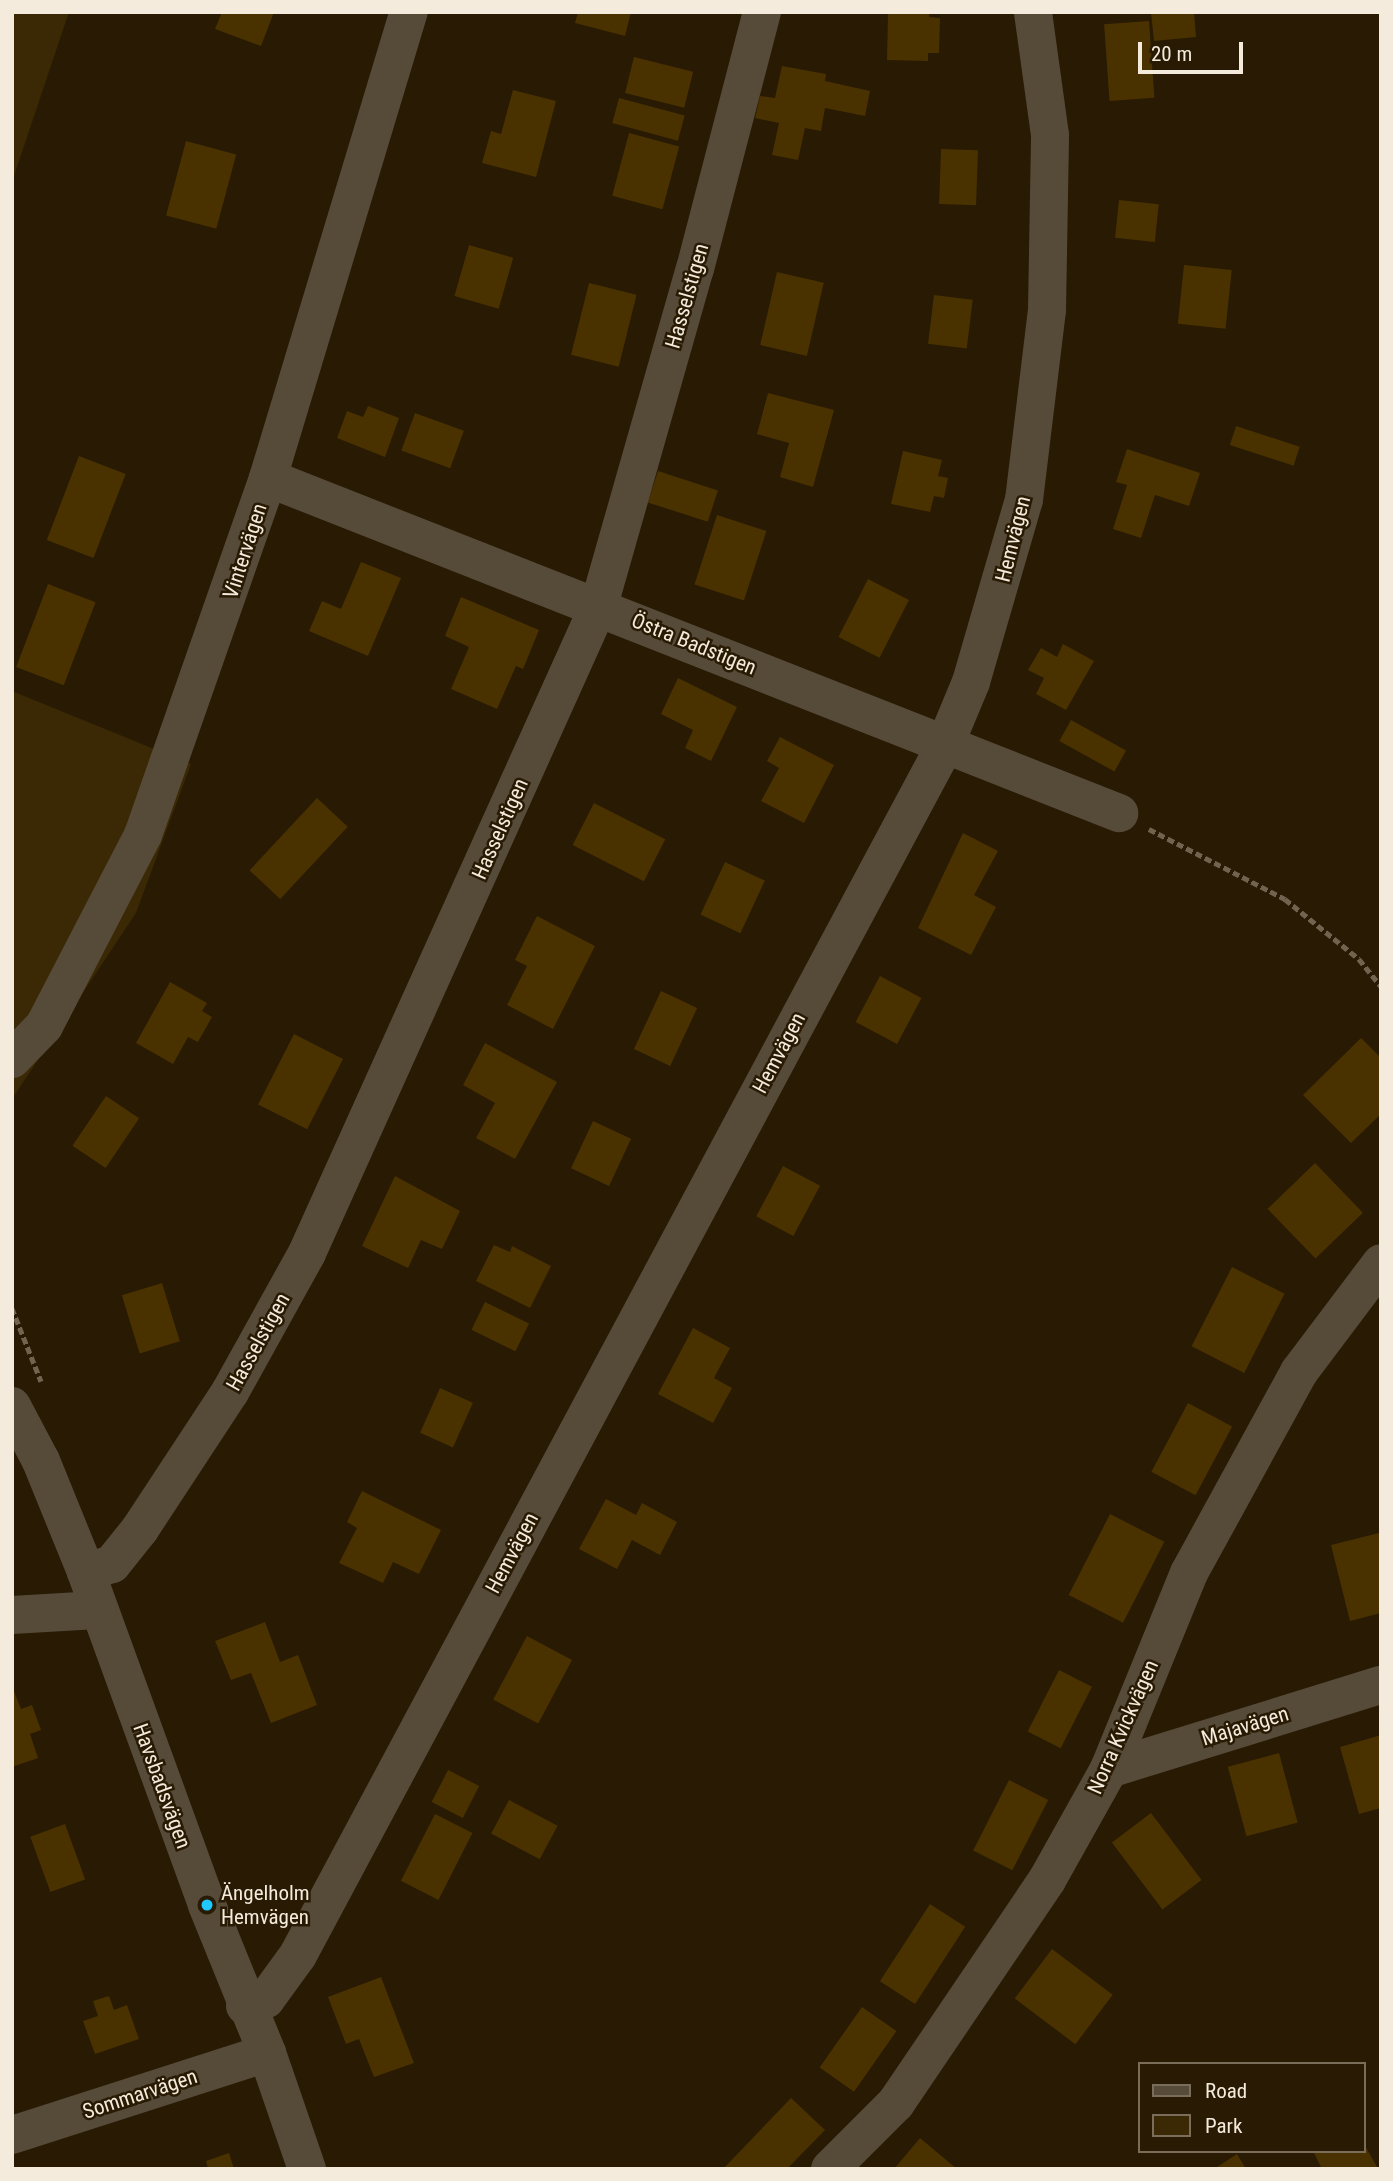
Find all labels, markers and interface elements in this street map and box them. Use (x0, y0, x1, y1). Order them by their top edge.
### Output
scale bar (1141, 28, 1246, 72)
text: 20 m (1151, 42, 1192, 66)
street label: Hasselstigen (660, 241, 714, 351)
street label: Hemvägen (990, 493, 1036, 585)
street label: Vintervägen (218, 500, 272, 602)
street label: Östra Badstigen (628, 608, 760, 680)
street label: Hasselstigen (467, 775, 533, 883)
street label: Hemvägen (747, 1008, 811, 1098)
street label: Hasselstigen (221, 1289, 295, 1395)
street label: Hemvägen (480, 1508, 544, 1598)
street label: Norra Kvickvägen (1082, 1656, 1164, 1798)
street label: Majavägen (1198, 1701, 1292, 1751)
street label: Havsbadsvägen (128, 1720, 196, 1852)
place label: Ängelholm Hemvägen (221, 1880, 310, 1930)
marker: Ängelholm Hemvägen (199, 1897, 215, 1913)
legend (1138, 2062, 1365, 2153)
street label: Sommarvägen (80, 2064, 200, 2124)
text: Road (1205, 2079, 1247, 2103)
text: Park (1205, 2114, 1242, 2138)

